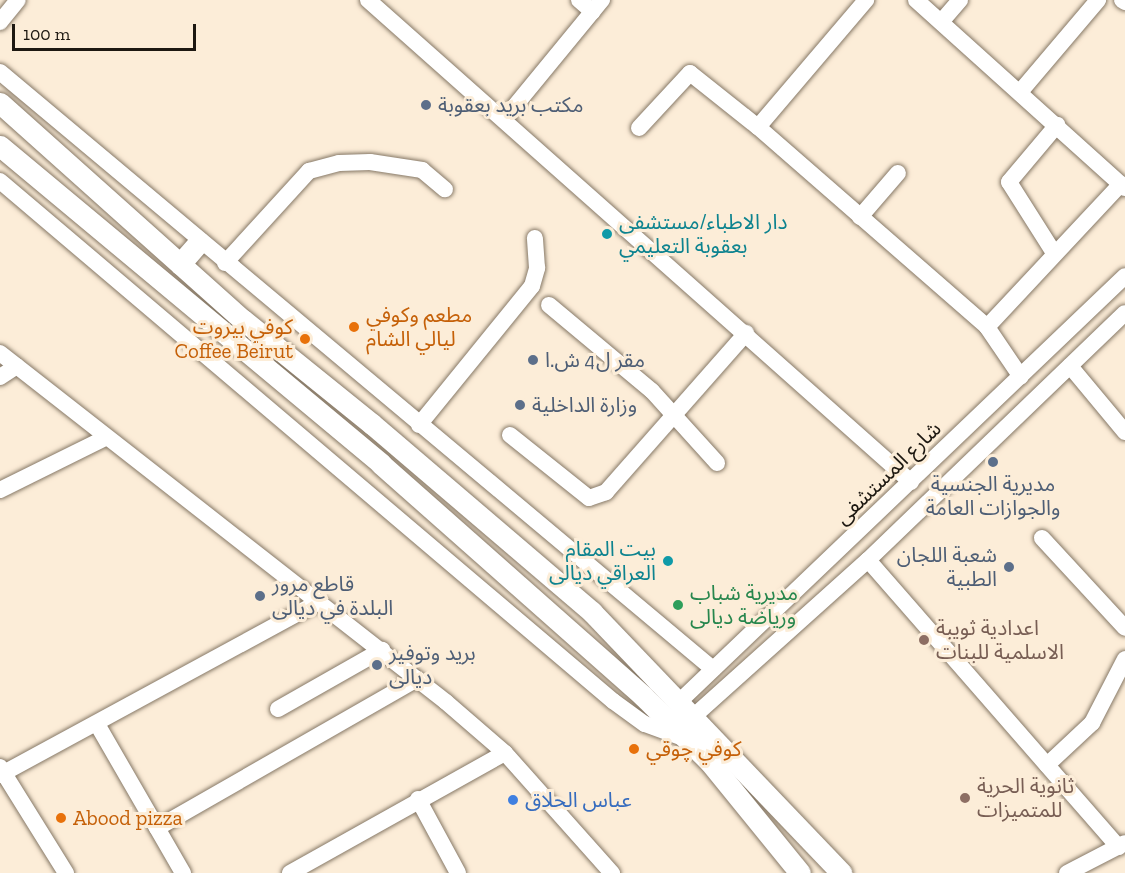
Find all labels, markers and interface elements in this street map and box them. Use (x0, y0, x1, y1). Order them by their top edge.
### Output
scale bar (15, 12, 200, 50)
text: 100 m (23, 23, 70, 45)
place label: مكتب بريد بعقوبة (438, 92, 584, 118)
marker: مكتب بريد بعقوبة (419, 98, 433, 112)
place label: دار الاطباء/مستشفى بعقوبة التعليمي (619, 209, 787, 259)
marker: دار الاطباء/مستشفى بعقوبة التعليمي (600, 227, 614, 241)
place label: مطعم وكوفي ليالي الشام (366, 302, 472, 352)
place label: كوفي بيروت Coffee Beirut (175, 314, 293, 364)
marker: مطعم وكوفي ليالي الشام (347, 320, 361, 334)
marker: كوفي بيروت Coffee Beirut (298, 332, 312, 346)
place label: مقر ل4 ش.ا (545, 347, 645, 373)
marker: مقر ل4 ش.ا (526, 353, 540, 367)
place label: وزارة الداخلية (532, 392, 637, 418)
marker: وزارة الداخلية (513, 398, 527, 412)
street label: شارع المستشفى (830, 416, 946, 530)
marker: مديرية الجنسية والجوازات العامة (986, 455, 1000, 469)
place label: مديرية الجنسية والجوازات العامة (926, 471, 1060, 521)
place label: بيت المقام العراقي ديالى (549, 536, 656, 586)
place label: شعبة اللجان الطبية (897, 542, 997, 592)
marker: بيت المقام العراقي ديالى (661, 554, 675, 568)
marker: شعبة اللجان الطبية (1002, 560, 1016, 574)
place label: قاطع مرور البلدة في ديالى (272, 571, 393, 621)
place label: مديرية شباب ورياضة ديالى (690, 580, 798, 630)
marker: قاطع مرور البلدة في ديالى (253, 589, 267, 603)
marker: مديرية شباب ورياضة ديالى (671, 598, 685, 612)
place label: اعدادية ثويبة الاسلمية للبنات (936, 615, 1064, 665)
marker: اعدادية ثويبة الاسلمية للبنات (917, 633, 931, 647)
place label: بريد وتوفير ديالى (389, 640, 476, 690)
marker: بريد وتوفير ديالى (370, 658, 384, 672)
place label: كوفي چوقي (646, 736, 741, 762)
marker: كوفي چوقي (627, 742, 641, 756)
place label: ثانوية الحرية للمتميزات (977, 773, 1074, 823)
place label: عباس الحلاق (525, 787, 632, 813)
marker: ثانوية الحرية للمتميزات (958, 791, 972, 805)
marker: عباس الحلاق (506, 793, 520, 807)
place label: Abood pizza (73, 805, 183, 831)
marker: Abood pizza (54, 811, 68, 825)

